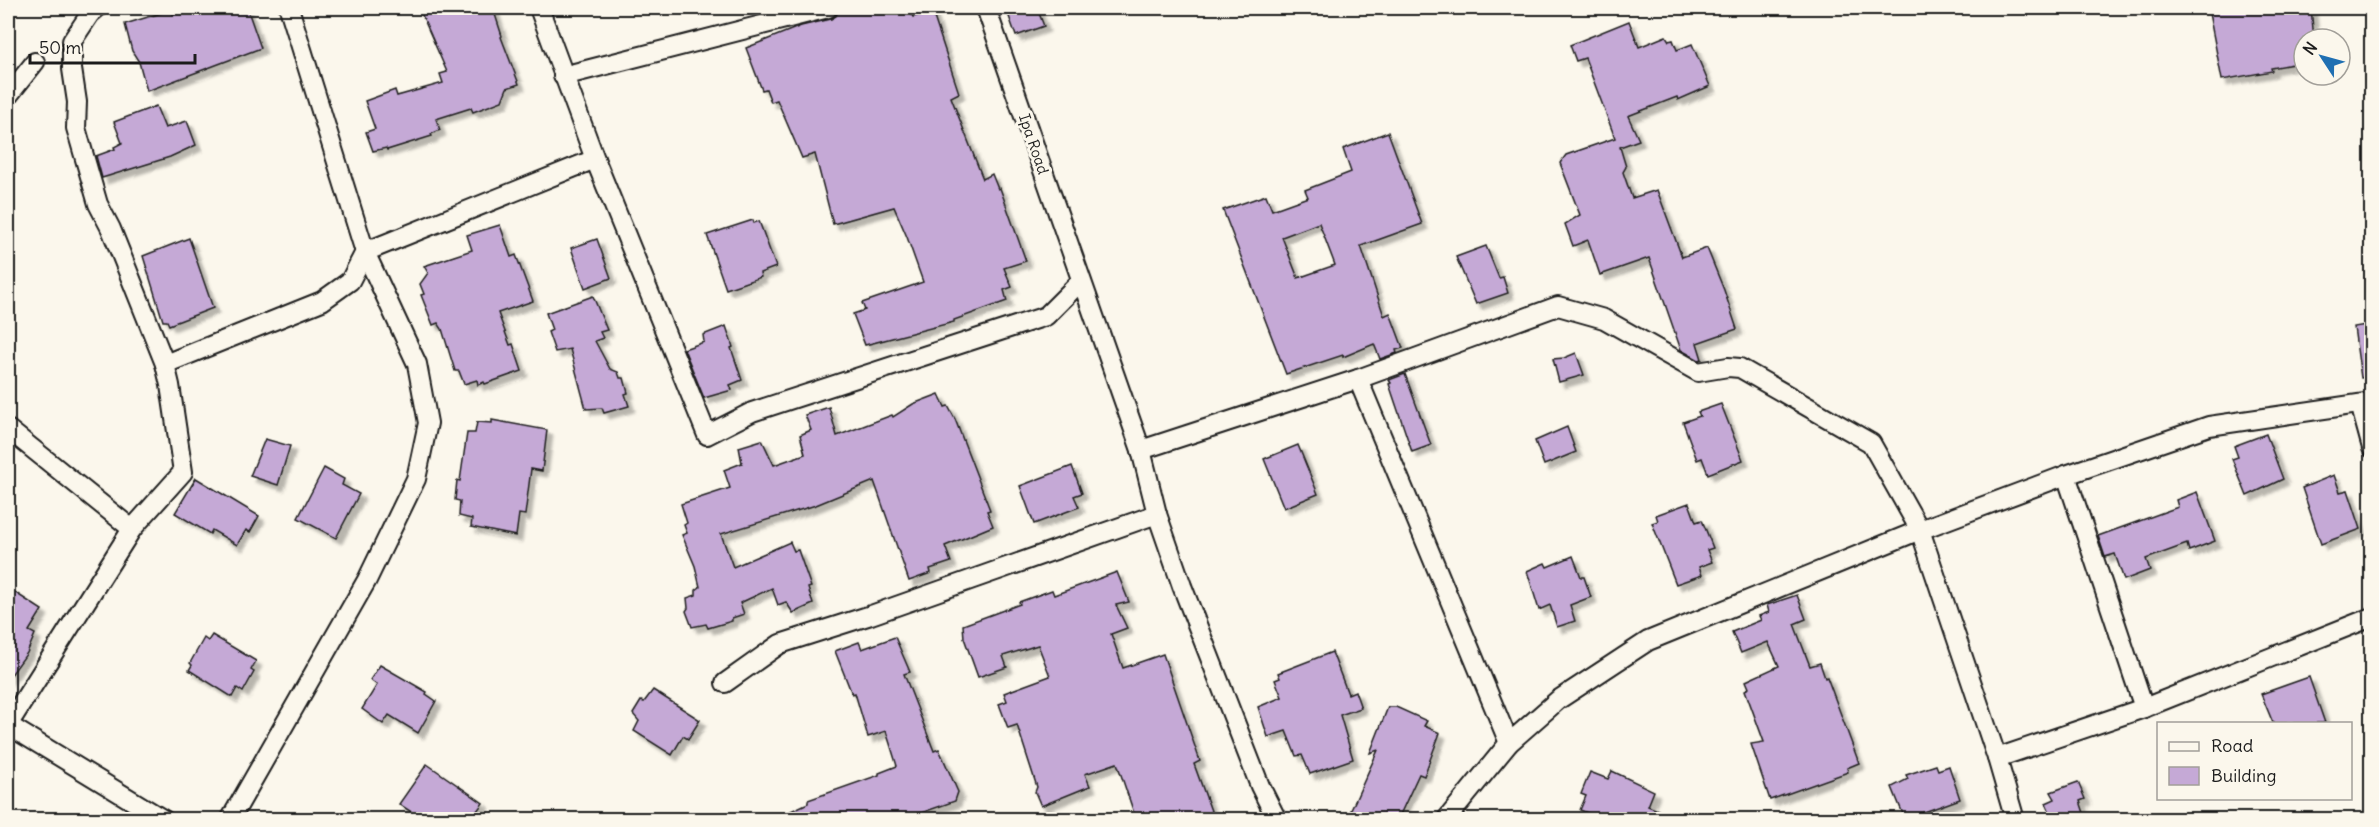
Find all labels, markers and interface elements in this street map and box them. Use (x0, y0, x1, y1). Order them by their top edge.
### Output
scale bar (30, 27, 195, 65)
north arrow (2292, 27, 2352, 87)
text: 50 m (39, 36, 81, 59)
text: N (2299, 38, 2321, 59)
street label: Ipa Road (1015, 111, 1053, 177)
legend (2157, 722, 2352, 800)
text: Road (2211, 734, 2254, 757)
text: Building (2211, 764, 2276, 787)

